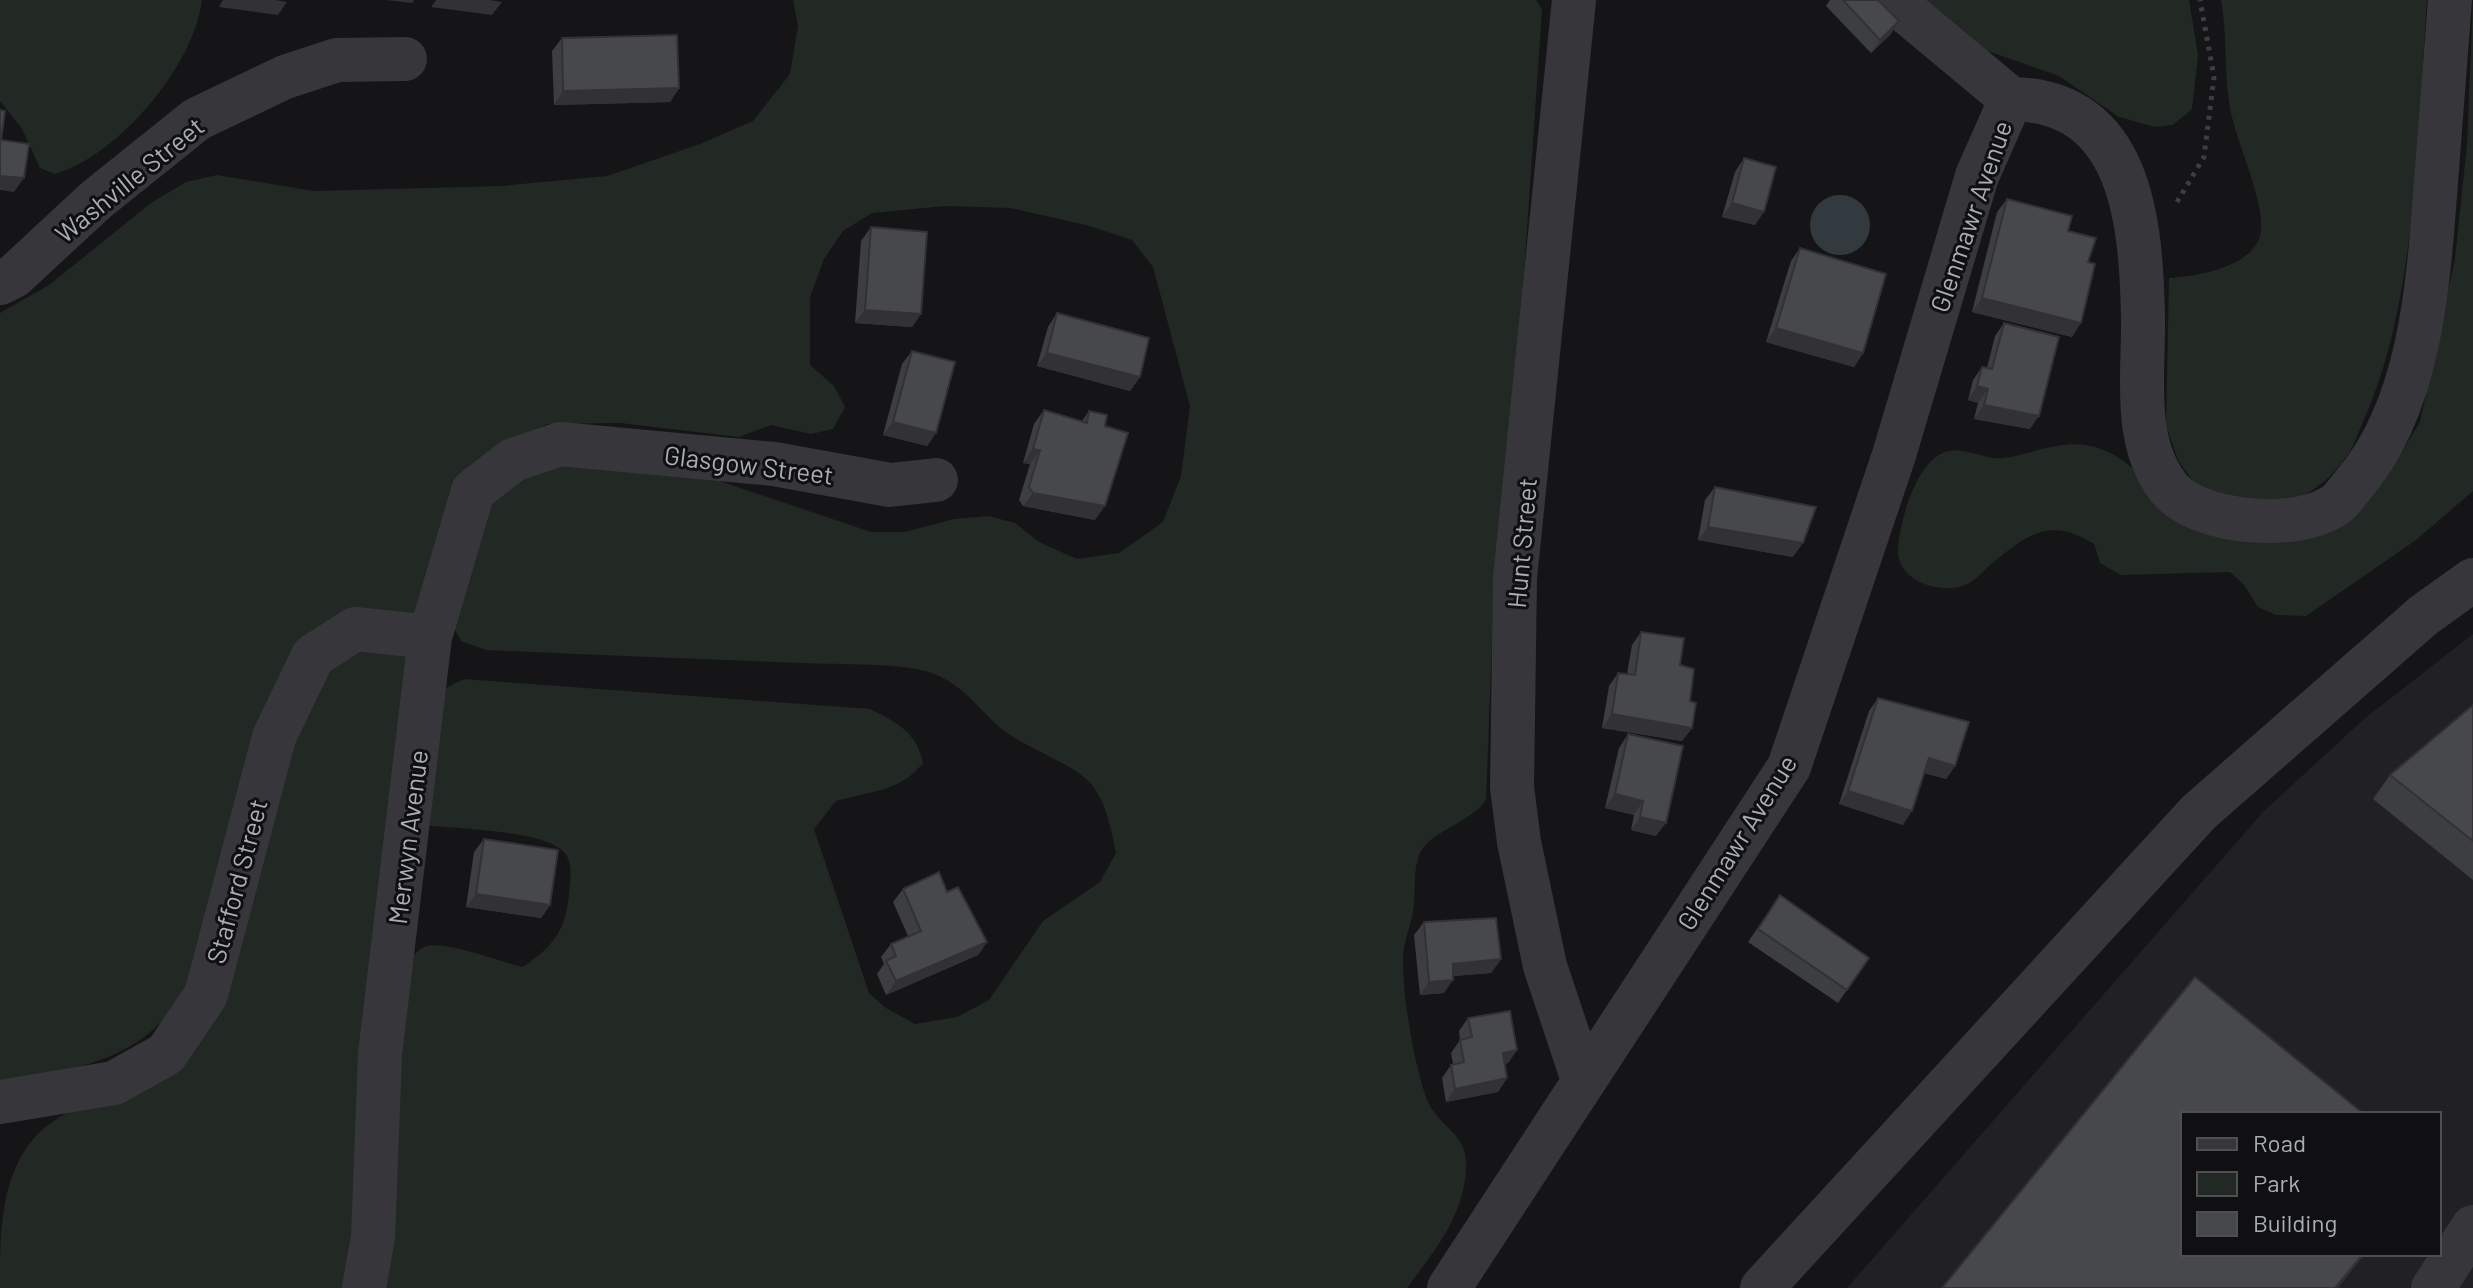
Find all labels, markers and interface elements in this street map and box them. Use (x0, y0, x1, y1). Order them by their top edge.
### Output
street label: Washville Street (48, 110, 210, 248)
street label: Glenmawr Avenue (1923, 116, 2017, 316)
street label: Glasgow Street (663, 438, 835, 490)
street label: Hunt Street (1500, 477, 1542, 609)
street label: Merwyn Avenue (381, 748, 433, 926)
street label: Glenmawr Avenue (1670, 749, 1802, 935)
street label: Stafford Street (199, 795, 273, 967)
legend (2181, 1112, 2441, 1256)
text: Road (2253, 1128, 2306, 1157)
text: Park (2253, 1168, 2300, 1197)
text: Building (2253, 1208, 2337, 1237)

